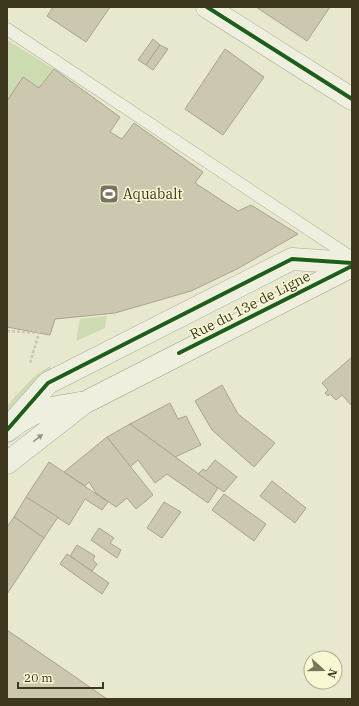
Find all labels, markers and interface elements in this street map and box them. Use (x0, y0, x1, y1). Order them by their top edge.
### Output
sports icon: Aquabalt (98, 183, 120, 205)
place label: Aquabalt (123, 185, 182, 203)
street label: Rue du 13e de Ligne (187, 267, 313, 343)
one-way arrow (32, 434, 43, 443)
north arrow (303, 650, 343, 690)
scale bar (18, 664, 103, 690)
text: N (324, 667, 340, 680)
text: 20 m (24, 670, 53, 685)

